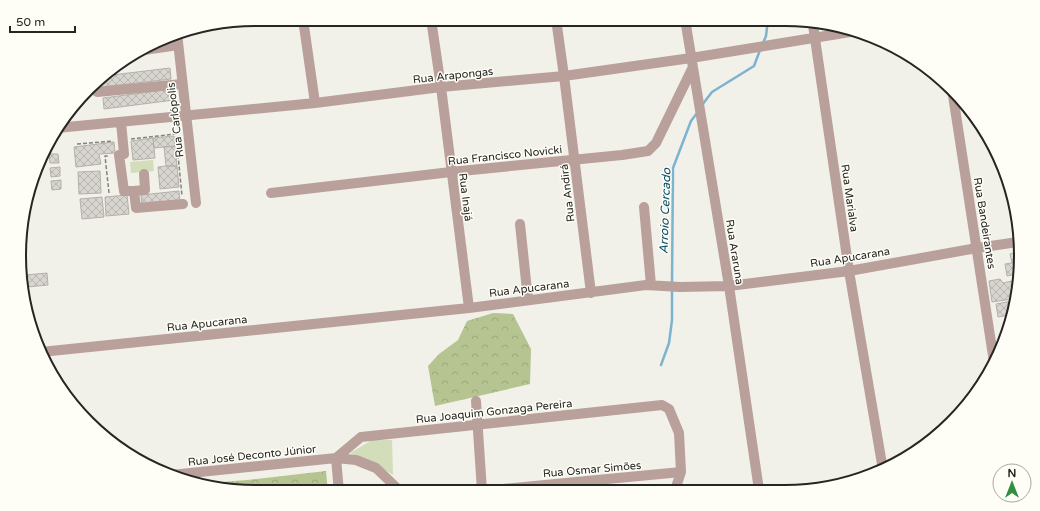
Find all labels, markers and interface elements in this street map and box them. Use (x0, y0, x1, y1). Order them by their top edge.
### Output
scale bar (10, 8, 75, 34)
text: 50 m (16, 15, 45, 29)
street label: Rua Arapongas (412, 65, 494, 86)
street label: Rua Carlópolis (164, 82, 187, 158)
street label: Rua Francisco Novicki (447, 143, 563, 168)
street label: Rua Andirá (557, 163, 578, 223)
street label: Rua Marialva (838, 163, 861, 233)
water label: Arroio Cercado (657, 167, 674, 254)
street label: Rua Inajá (456, 172, 475, 222)
street label: Rua Bandeirantes (971, 176, 998, 270)
street label: Rua Araruna (723, 219, 746, 286)
street label: Rua Apucarana (809, 245, 891, 270)
street label: Rua Apucarana (488, 277, 570, 300)
street label: Rua Apucarana (166, 313, 248, 334)
street label: Rua Joaquim Gonzaga Pereira (415, 397, 573, 426)
street label: Rua José Deconto Júnior (187, 442, 318, 469)
street label: Rua Osmar Simões (542, 459, 642, 480)
north arrow (992, 463, 1032, 503)
text: N (1008, 467, 1016, 480)

